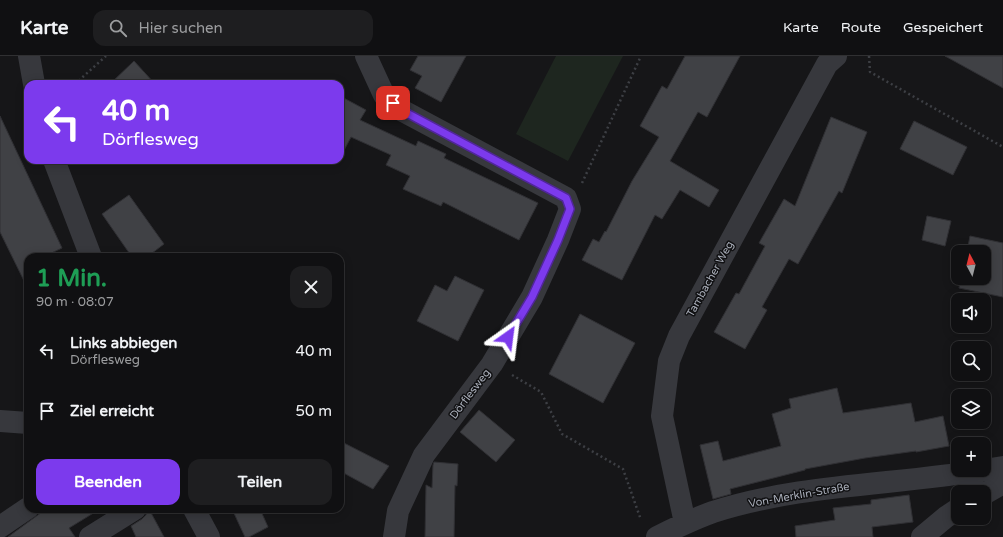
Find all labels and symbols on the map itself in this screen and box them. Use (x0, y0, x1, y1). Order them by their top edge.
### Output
pin (376, 86, 410, 120)
street label: Tambacher Weg (684, 239, 736, 319)
north arrow (951, 245, 991, 285)
position arrow (487, 316, 529, 358)
street label: Dörflesweg (447, 366, 493, 422)
street label: Von-Merklin-Straße (747, 480, 851, 510)

